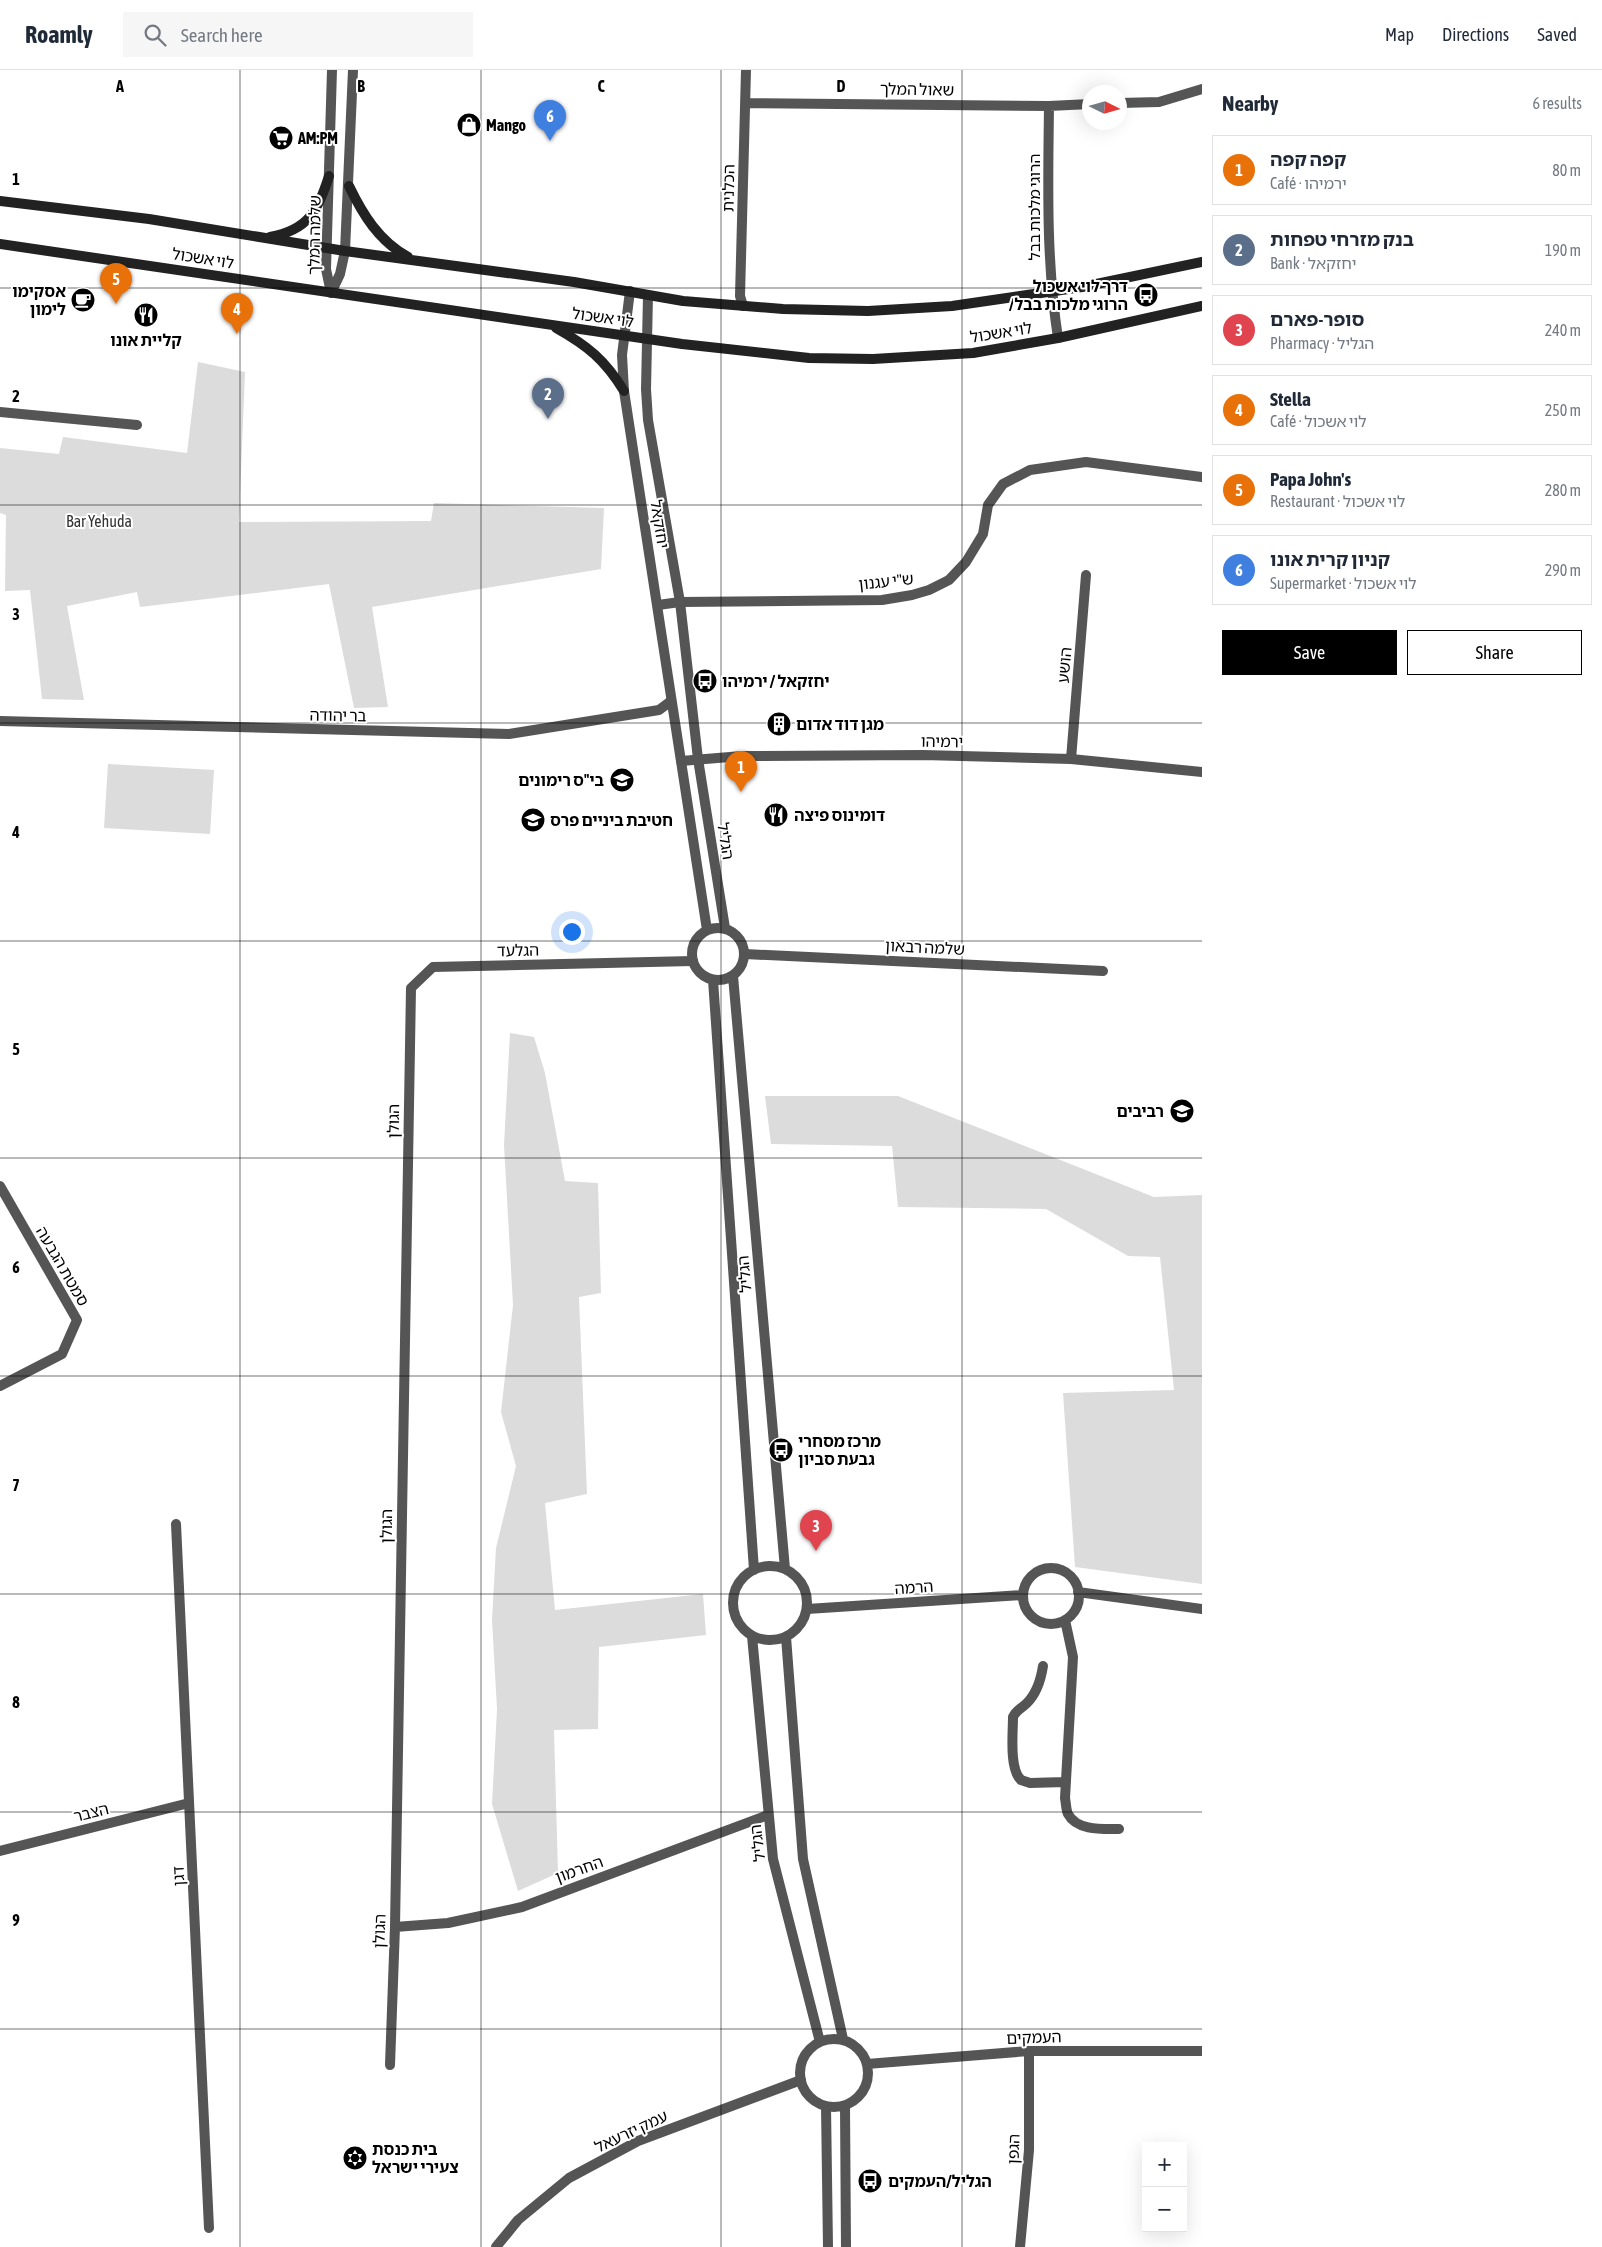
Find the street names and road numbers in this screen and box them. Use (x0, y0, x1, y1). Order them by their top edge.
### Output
street label: שאול המלך (880, 79, 954, 99)
street label: הרוגי מלכות בבל (1025, 154, 1043, 260)
street label: הכלנית (719, 164, 737, 212)
street label: שלמה המלך (304, 195, 324, 275)
street label: לוי אשכול (171, 244, 235, 272)
street label: לוי אשכול (571, 304, 635, 330)
street label: לוי אשכול (969, 318, 1033, 346)
street label: יחזקאל (647, 498, 673, 550)
street label: ש"י עגנון (857, 569, 915, 593)
street label: הושע (1053, 646, 1075, 684)
street label: בר יהודה (309, 706, 367, 724)
street label: ירמיהו (921, 732, 963, 750)
street label: הגליל (714, 821, 738, 861)
street label: שלמה רבאון (885, 936, 965, 958)
street label: הגלעד (497, 941, 539, 959)
street label: הגולן (384, 1104, 402, 1138)
street label: סמטת הגבעה (33, 1223, 93, 1309)
street label: הגליל (733, 1255, 755, 1293)
street label: הגולן (377, 1509, 395, 1543)
street label: הרמה (894, 1577, 934, 1597)
street label: הצבר (72, 1799, 110, 1825)
street label: הגליל (746, 1823, 768, 1863)
street label: החרמון (553, 1852, 605, 1886)
street label: דגן (168, 1865, 188, 1886)
street label: הגולן (369, 1913, 389, 1949)
street label: העמקים (1006, 2027, 1062, 2047)
street label: עמק יזרעאל (592, 2106, 670, 2156)
street label: הגפן (1003, 2133, 1023, 2165)

